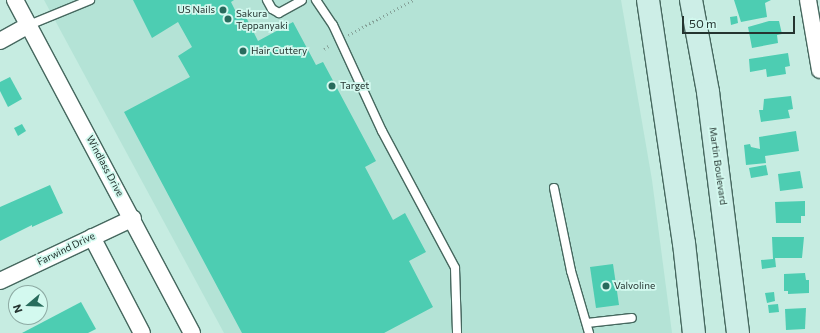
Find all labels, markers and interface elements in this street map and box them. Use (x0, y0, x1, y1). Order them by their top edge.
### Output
place label: US Nails (177, 4, 215, 16)
marker: US Nails (218, 5, 228, 15)
place label: Sakura Teppanyaki (236, 7, 288, 30)
scale bar (684, 8, 797, 34)
marker: Sakura Teppanyaki (223, 14, 233, 24)
text: 50 m (689, 16, 717, 30)
place label: Hair Cuttery (251, 45, 307, 57)
marker: Hair Cuttery (238, 46, 248, 56)
place label: Target (340, 80, 369, 92)
marker: Target (327, 81, 337, 91)
street label: Martin Boulevard (707, 126, 729, 206)
street label: Windlass Drive (84, 134, 126, 198)
street label: Farwind Drive (35, 230, 97, 268)
place label: Valvoline (614, 280, 655, 292)
marker: Valvoline (601, 281, 611, 291)
north arrow (8, 285, 48, 325)
text: N (10, 303, 25, 315)

